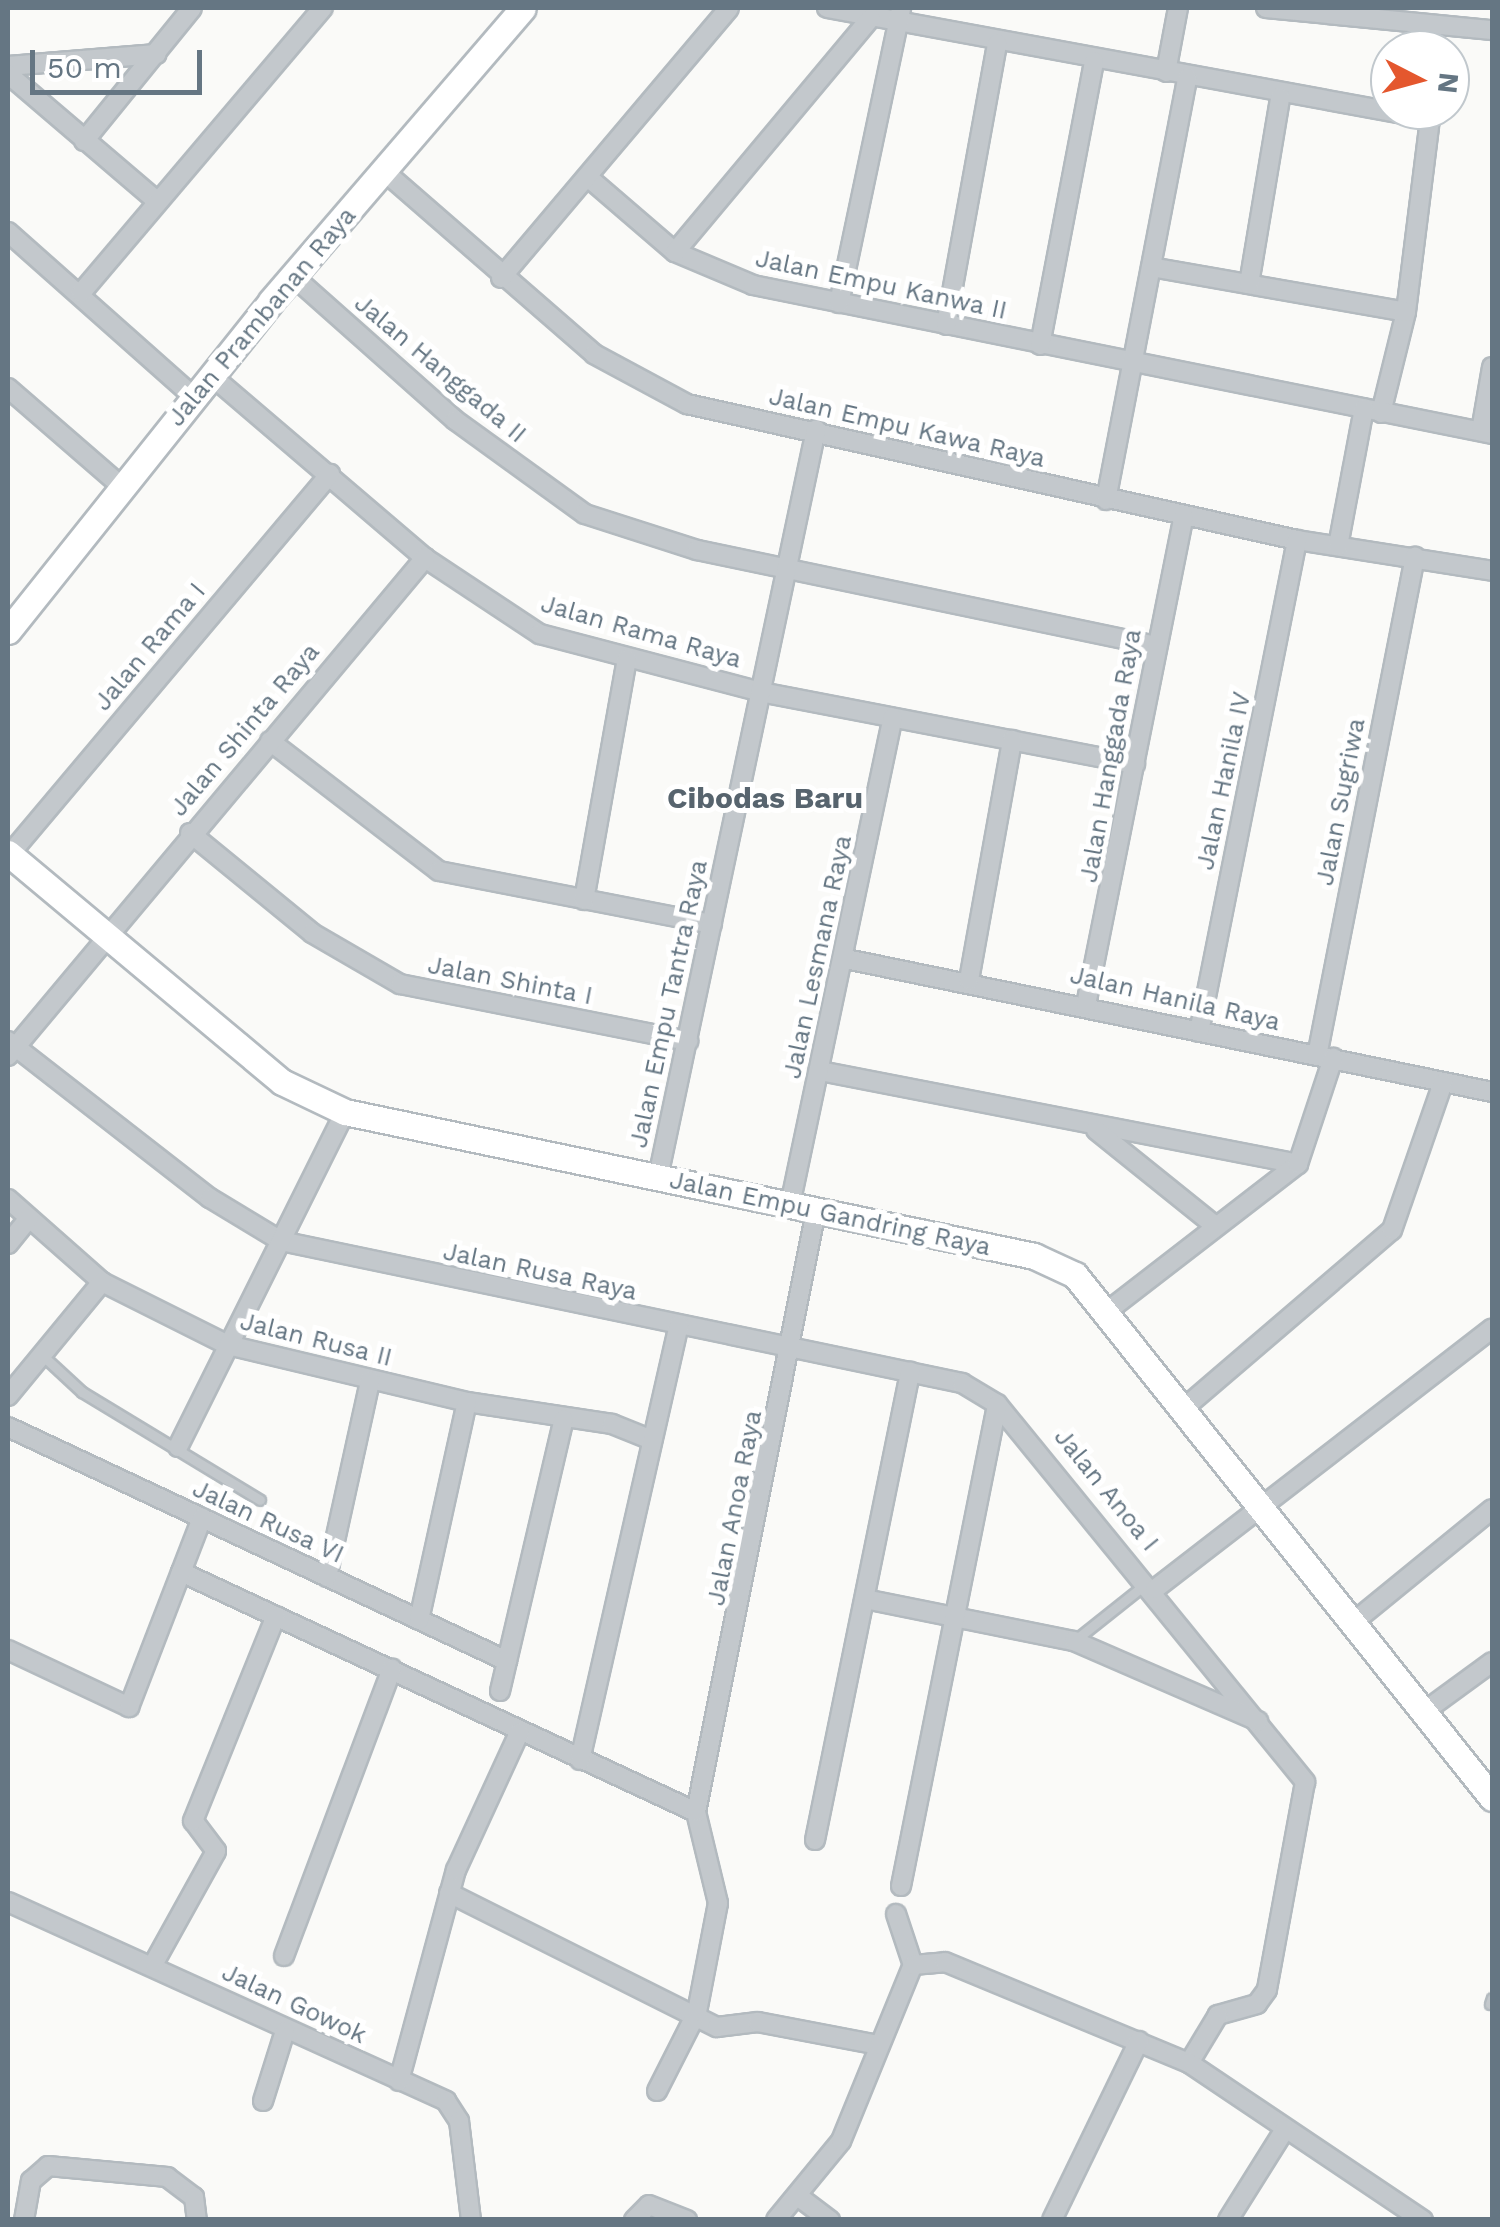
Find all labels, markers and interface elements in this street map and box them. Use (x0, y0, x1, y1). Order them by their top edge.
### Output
scale bar (35, 30, 208, 92)
north arrow (1370, 30, 1470, 130)
text: 50 m (47, 50, 122, 85)
text: N (1431, 71, 1466, 95)
street label: Jalan Prambanan Raya (161, 201, 363, 433)
street label: Jalan Empu Kanwa II (752, 244, 1010, 326)
street label: Jalan Hanggada II (348, 288, 532, 450)
street label: Jalan Empu Kawa Raya (766, 382, 1048, 474)
street label: Jalan Rama I (88, 577, 212, 717)
street label: Jalan Rama Raya (537, 589, 745, 675)
street label: Jalan Hanggada Raya (1074, 627, 1148, 885)
street label: Jalan Shinta Raya (164, 637, 326, 823)
street label: Jalan Hanila IV (1190, 689, 1258, 873)
street label: Jalan Sugriwa (1310, 716, 1372, 888)
district label: Cibodas Baru (667, 780, 863, 816)
street label: Jalan Lesmana Raya (777, 832, 859, 1082)
street label: Jalan Empu Tantra Raya (624, 857, 714, 1151)
street label: Jalan Shinta I (425, 950, 595, 1012)
street label: Jalan Hanila Raya (1067, 960, 1283, 1038)
street label: Jalan Empu Gandring Raya (667, 1165, 993, 1263)
street label: Jalan Rusa Raya (440, 1237, 640, 1307)
street label: Jalan Rusa II (237, 1307, 395, 1373)
street label: Jalan Anoa Raya (701, 1407, 769, 1609)
street label: Jalan Anoa I (1047, 1422, 1165, 1558)
street label: Jalan Rusa VI (187, 1474, 349, 1570)
street label: Jalan Gowok (217, 1957, 371, 2051)

